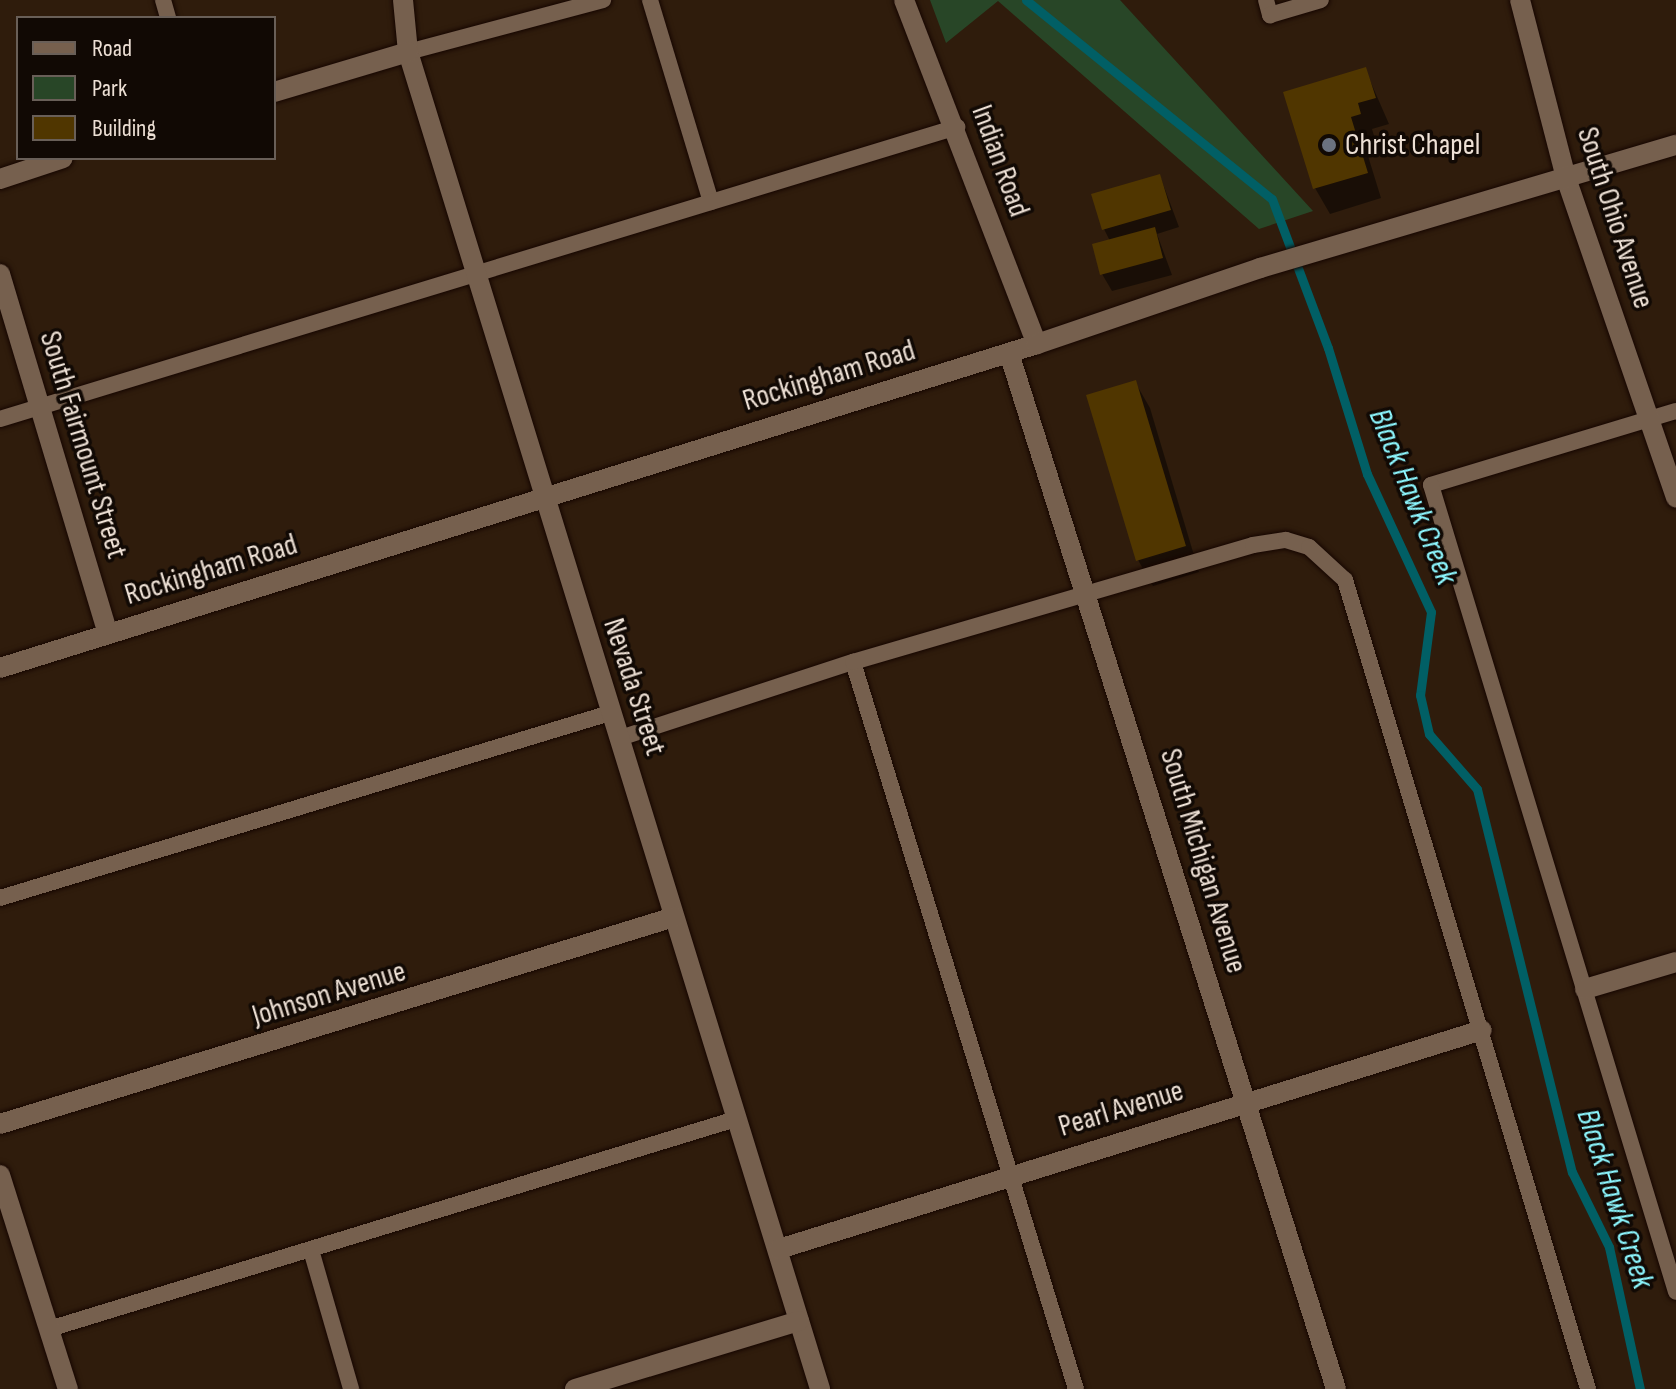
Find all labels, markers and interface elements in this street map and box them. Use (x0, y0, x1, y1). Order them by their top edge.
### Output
legend (16, 16, 276, 160)
text: Road (92, 34, 132, 63)
text: Park (92, 74, 127, 103)
street label: Indian Road (963, 100, 1037, 222)
text: Building (92, 114, 156, 143)
street label: South Ohio Avenue (1569, 123, 1661, 313)
place label: Christ Chapel (1345, 127, 1480, 163)
marker: Christ Chapel (1320, 136, 1338, 154)
street label: South Fairmount Street (31, 327, 135, 563)
street label: Rockingham Road (739, 333, 919, 419)
water label: Black Hawk Creek (1359, 403, 1465, 591)
street label: Rockingham Road (121, 527, 301, 613)
street label: Nevada Street (595, 614, 673, 760)
street label: South Michigan Avenue (1152, 745, 1254, 977)
street label: Johnson Avenue (248, 954, 410, 1034)
street label: Pearl Avenue (1054, 1073, 1188, 1145)
water label: Black Hawk Creek (1567, 1104, 1661, 1294)

